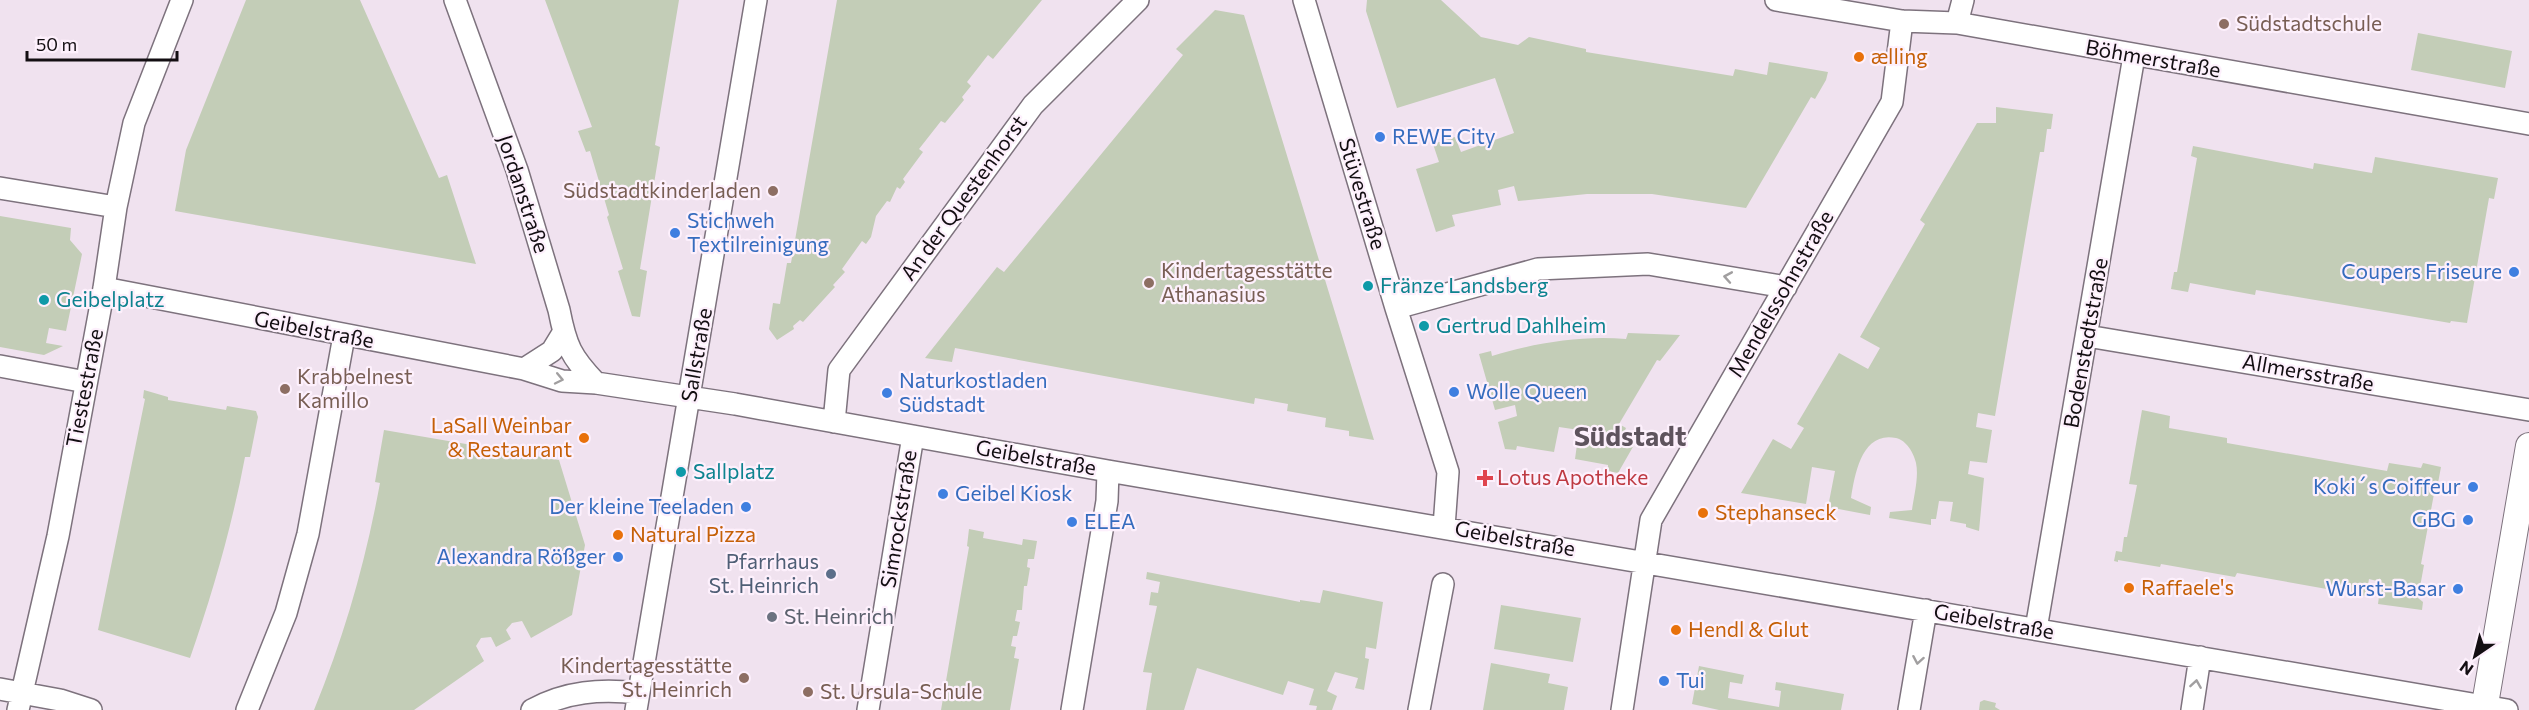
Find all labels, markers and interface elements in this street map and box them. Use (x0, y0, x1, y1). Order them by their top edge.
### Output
place label: Südstadtschule (2236, 10, 2382, 35)
marker: Südstadtschule (2217, 17, 2231, 31)
scale bar (27, 24, 177, 62)
text: 50 m (36, 33, 77, 55)
street label: Böhmerstraße (2084, 33, 2223, 82)
place label: ælling (1871, 43, 1928, 68)
marker: ælling (1852, 50, 1866, 64)
street label: An der Questenhorst (895, 110, 1031, 285)
place label: REWE City (1392, 123, 1496, 148)
marker: REWE City (1373, 130, 1387, 144)
street label: Jordanstraße (494, 131, 555, 256)
street label: Stüvestraße (1335, 135, 1392, 252)
place label: Südstadtkinderladen (563, 177, 761, 202)
marker: Südstadtkinderladen (766, 184, 780, 198)
street label: Mendelssohnstraße (1722, 205, 1838, 381)
place label: Stichweh Textilreinigung (687, 207, 829, 256)
marker: Stichweh Textilreinigung (668, 226, 682, 240)
street label: Bodenstedtstraße (2057, 256, 2112, 430)
place label: Kindertagesstätte Athanasius (1161, 257, 1333, 306)
place label: Coupers Friseure (2341, 258, 2502, 283)
marker: Coupers Friseure (2507, 265, 2521, 279)
one-way arrow (1723, 271, 1733, 284)
place label: Fränze Landsberg (1380, 272, 1548, 297)
marker: Kindertagesstätte Athanasius (1142, 276, 1156, 290)
marker: Fränze Landsberg (1361, 279, 1375, 293)
place label: Geibelplatz (56, 286, 165, 311)
marker: Geibelplatz (37, 293, 51, 307)
street label: Geibelstraße (252, 305, 376, 352)
street label: Sallstraße (675, 306, 716, 404)
place label: Gertrud Dahlheim (1436, 312, 1606, 337)
marker: Gertrud Dahlheim (1417, 319, 1431, 333)
street label: Tiestestraße (60, 326, 107, 449)
street label: Allmersstraße (2241, 348, 2376, 395)
place label: Krabbelnest Kamillo (297, 363, 413, 412)
place label: Naturkostladen Südstadt (899, 367, 1047, 416)
one-way arrow (554, 372, 564, 385)
place label: Wolle Queen (1466, 378, 1587, 403)
marker: Krabbelnest Kamillo (278, 382, 292, 396)
marker: Wolle Queen (1447, 385, 1461, 399)
marker: Naturkostladen Südstadt (880, 386, 894, 400)
place label: LaSall Weinbar & Restaurant (431, 412, 572, 461)
district label: Südstadt (1574, 419, 1686, 452)
marker: LaSall Weinbar & Restaurant (577, 431, 591, 445)
street label: Geibelstraße (974, 434, 1098, 479)
street label: Simrockstraße (874, 448, 921, 590)
place label: Sallplatz (693, 458, 775, 483)
place label: Lotus Apotheke (1497, 464, 1648, 489)
marker: Sallplatz (674, 465, 688, 479)
marker: Lotus Apotheke (1478, 471, 1492, 485)
place label: Koki´s Coiffeur (2313, 473, 2461, 498)
place label: Geibel Kiosk (955, 480, 1072, 505)
marker: Koki´s Coiffeur (2466, 480, 2480, 494)
marker: Geibel Kiosk (936, 487, 950, 501)
place label: Der kleine Teeladen (549, 493, 734, 518)
place label: Stephanseck (1715, 499, 1837, 524)
marker: Der kleine Teeladen (739, 500, 753, 514)
marker: Stephanseck (1696, 506, 1710, 520)
place label: GBG (2412, 506, 2456, 531)
place label: ELEA (1084, 508, 1135, 533)
marker: GBG (2461, 513, 2475, 527)
marker: ELEA (1065, 515, 1079, 529)
street label: Geibelstraße (1453, 515, 1577, 560)
place label: Natural Pizza (630, 521, 756, 546)
marker: Natural Pizza (611, 528, 625, 542)
place label: Alexandra Rößger (436, 543, 606, 568)
place label: Pfarrhaus St. Heinrich (709, 548, 819, 597)
marker: Alexandra Rößger (611, 550, 625, 564)
marker: Pfarrhaus St. Heinrich (824, 567, 838, 581)
place label: Raffaele's (2141, 574, 2234, 599)
place label: Wurst-Basar (2325, 575, 2446, 600)
marker: Raffaele's (2122, 581, 2136, 595)
marker: Wurst-Basar (2451, 582, 2465, 596)
street label: Geibelstraße (1932, 598, 2056, 643)
place label: St. Heinrich (784, 603, 894, 628)
marker: St. Heinrich (765, 610, 779, 624)
place label: Hendl & Glut (1688, 616, 1809, 641)
marker: Hendl & Glut (1669, 623, 1683, 637)
north arrow (2445, 626, 2505, 686)
place label: Kindertagesstätte St. Heinrich (560, 652, 732, 701)
one-way arrow (1912, 655, 1925, 665)
text: N (2456, 657, 2476, 680)
place label: Tui (1676, 667, 1705, 692)
marker: Kindertagesstätte St. Heinrich (737, 671, 751, 685)
marker: Tui (1657, 674, 1671, 688)
place label: St. Ursula-Schule (820, 678, 982, 703)
one-way arrow (2190, 679, 2202, 688)
marker: St. Ursula-Schule (801, 685, 815, 699)

